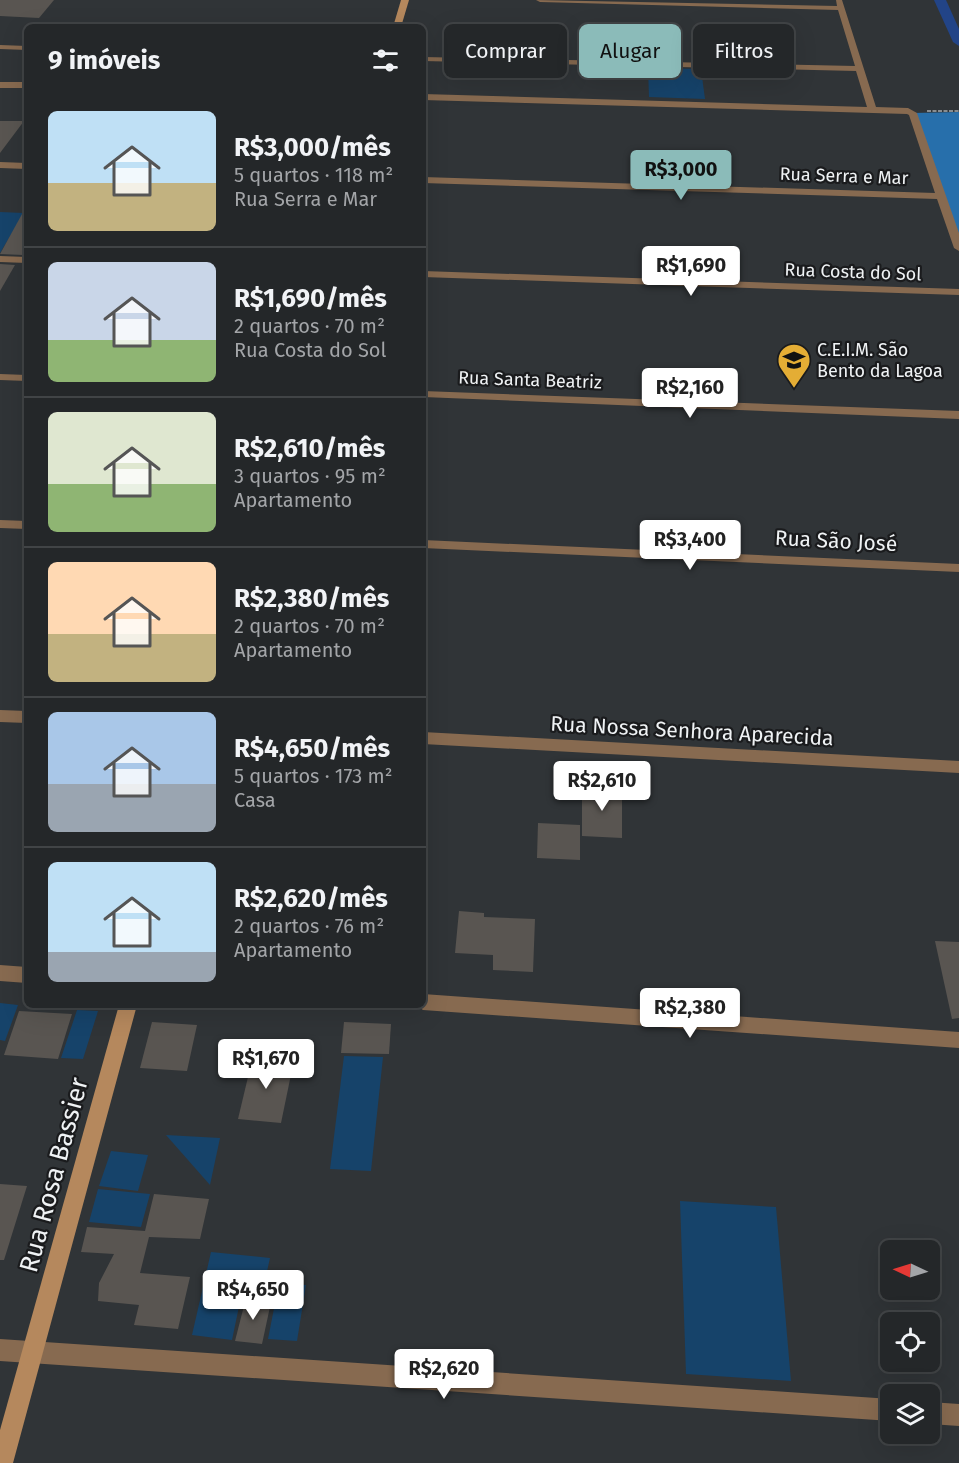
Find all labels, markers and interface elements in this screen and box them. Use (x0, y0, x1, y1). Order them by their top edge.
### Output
chip: Comprar (444, 24, 567, 78)
chip: Alugar (579, 24, 681, 78)
chip: Filtros (693, 24, 794, 78)
icon: filters (369, 44, 402, 77)
text: 9 imóveis (48, 45, 160, 76)
text: R$3,000/mês (234, 132, 391, 163)
icon: home (96, 135, 168, 207)
pin: R$3,000 (626, 150, 736, 201)
text: R$3,000 (644, 157, 718, 181)
text: 5 quartos · 118 m² (234, 163, 393, 187)
street label: Rua Serra e Mar (779, 163, 909, 189)
text: Rua Serra e Mar (234, 187, 377, 211)
pin: R$1,690 (636, 246, 746, 297)
text: R$1,690 (656, 253, 726, 277)
street label: Rua Costa do Sol (784, 259, 922, 285)
text: R$1,690/mês (234, 283, 387, 314)
icon: home (96, 286, 168, 358)
text: 2 quartos · 70 m² (234, 314, 385, 338)
text: Rua Costa do Sol (234, 338, 386, 362)
place label: C.E.I.M. São Bento da Lagoa (817, 339, 943, 382)
school or university icon: C.E.I.M. São Bento da Lagoa (776, 342, 812, 389)
street label: Rua Santa Beatriz (458, 366, 602, 394)
pin: R$2,160 (635, 368, 745, 419)
text: R$2,160 (656, 375, 724, 399)
text: R$2,610/mês (234, 433, 385, 464)
icon: home (96, 436, 168, 508)
text: 3 quartos · 95 m² (234, 464, 386, 488)
text: Apartamento (234, 488, 352, 512)
pin: R$3,400 (635, 520, 745, 571)
street label: Rua São José (774, 525, 898, 557)
text: R$3,400 (654, 527, 726, 551)
text: R$2,380/mês (234, 583, 389, 614)
icon: home (96, 586, 168, 658)
text: 2 quartos · 70 m² (234, 614, 385, 638)
text: Apartamento (234, 638, 352, 662)
street label: Rua Nossa Senhora Aparecida (550, 711, 834, 751)
text: R$4,650/mês (234, 733, 390, 764)
icon: home (96, 736, 168, 808)
pin: R$2,610 (547, 761, 657, 812)
text: 5 quartos · 173 m² (234, 764, 393, 788)
text: R$2,610 (567, 768, 637, 792)
text: Casa (234, 788, 276, 812)
text: R$2,620/mês (234, 883, 388, 914)
icon: home (96, 886, 168, 958)
text: 2 quartos · 76 m² (234, 914, 384, 938)
text: Apartamento (234, 938, 352, 962)
pin: R$2,380 (635, 988, 745, 1039)
text: R$2,380 (654, 995, 726, 1019)
pin: R$1,670 (211, 1039, 321, 1090)
text: R$1,670 (232, 1046, 300, 1070)
street label: Rua Rosa Bassier (13, 1074, 95, 1276)
north arrow (880, 1240, 940, 1300)
map controls (880, 1240, 940, 1444)
pin: R$4,650 (198, 1270, 308, 1321)
text: R$4,650 (217, 1277, 289, 1301)
button: locate (880, 1312, 940, 1372)
pin: R$2,620 (389, 1349, 499, 1400)
text: R$2,620 (409, 1356, 479, 1380)
button: layers (880, 1384, 940, 1444)

